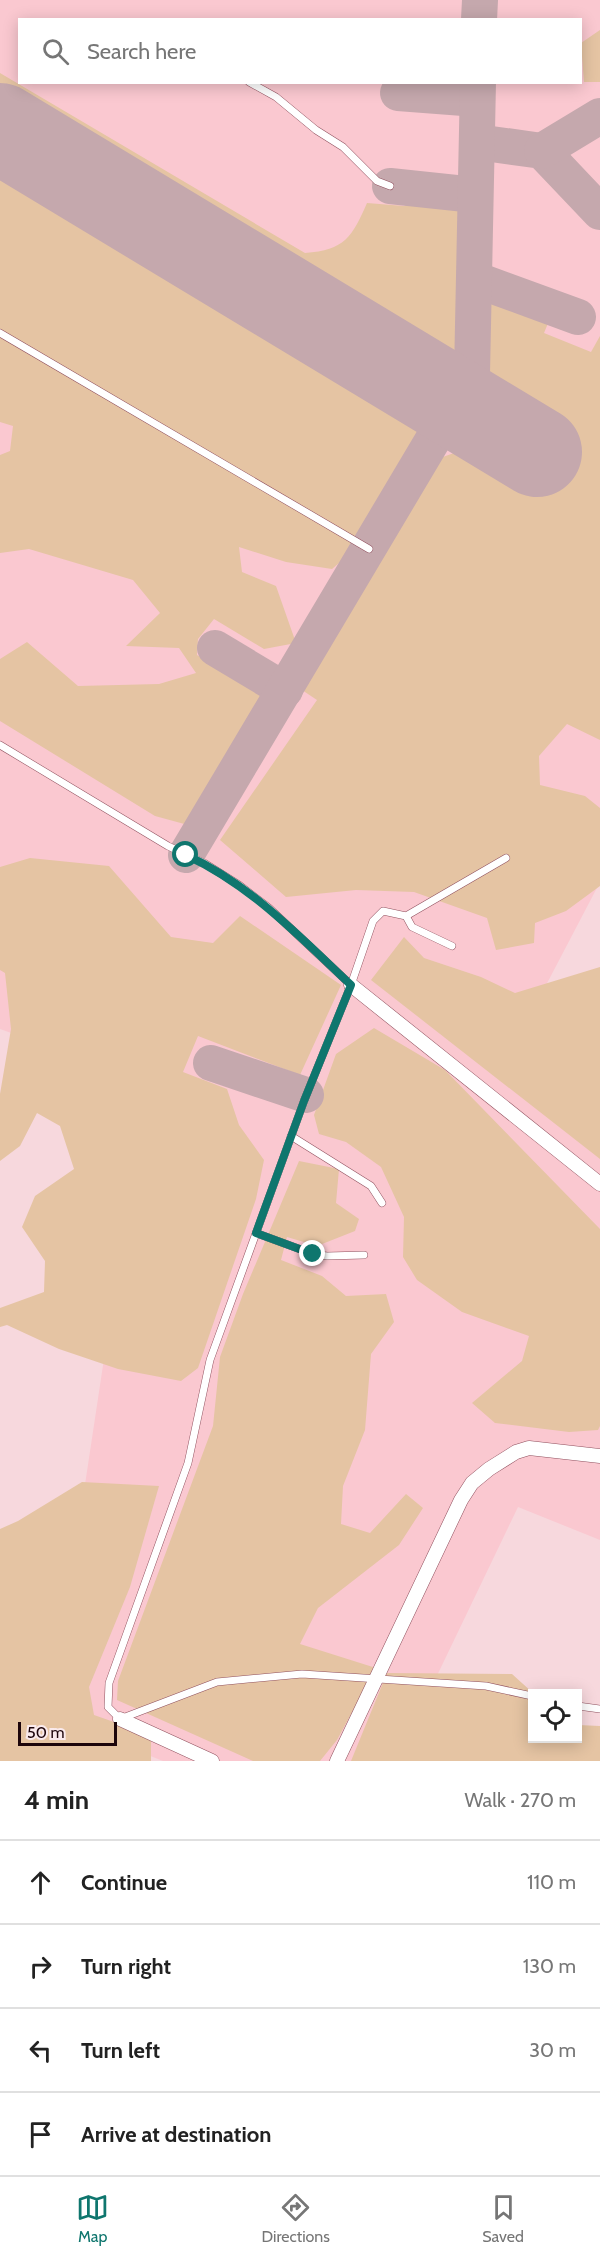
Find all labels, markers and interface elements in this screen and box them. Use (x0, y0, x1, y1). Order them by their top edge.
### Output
search box (18, 18, 582, 84)
icon: search (39, 35, 72, 68)
text: Search here (87, 38, 196, 65)
route start (172, 841, 198, 867)
route end (299, 1240, 325, 1266)
map controls (528, 1689, 582, 1743)
button: locate (528, 1689, 582, 1743)
scale bar (18, 1719, 117, 1746)
text: 50 m (27, 1723, 64, 1742)
text: 4 min (24, 1784, 89, 1816)
text: Walk · 270 m (464, 1788, 576, 1812)
icon: ahead (24, 1866, 57, 1899)
text: Continue (81, 1869, 167, 1896)
text: 110 m (527, 1870, 576, 1894)
icon: right (24, 1950, 57, 1983)
text: Turn right (81, 1953, 171, 1980)
text: 130 m (523, 1954, 576, 1978)
icon: left (24, 2034, 57, 2067)
text: Turn left (81, 2037, 160, 2064)
text: 30 m (529, 2038, 576, 2062)
icon: arrive (24, 2118, 57, 2151)
text: Arrive at destination (81, 2121, 271, 2148)
tab: Map (76, 2191, 109, 2246)
tab: Directions (262, 2191, 330, 2246)
tab: Saved (482, 2191, 524, 2246)

